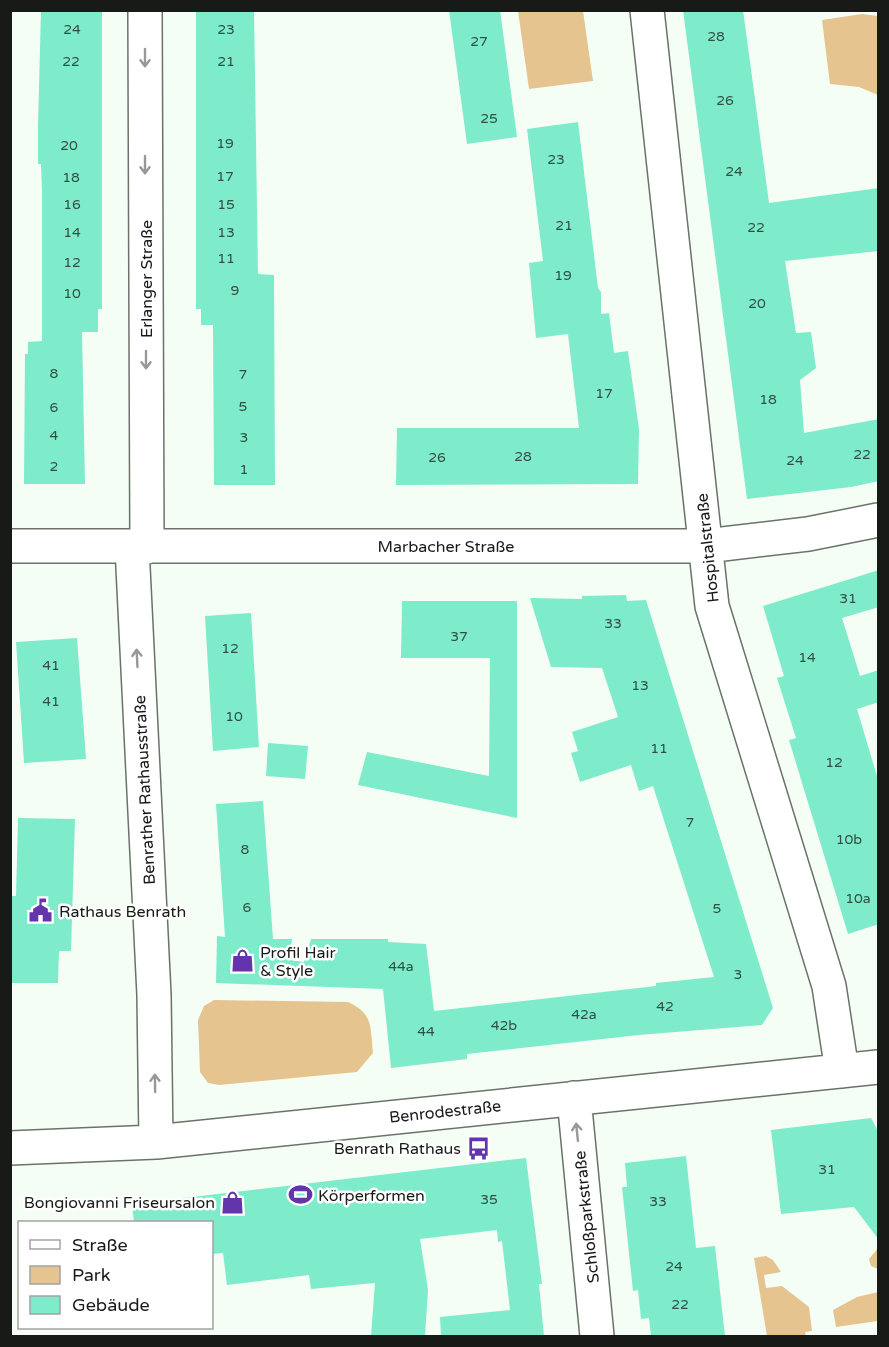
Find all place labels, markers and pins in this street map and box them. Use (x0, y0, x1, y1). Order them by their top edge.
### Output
public building icon: Rathaus Benrath (28, 898, 54, 924)
place label: Rathaus Benrath (59, 902, 186, 922)
place label: Profil Hair & Style (260, 943, 337, 981)
shop icon: Profil Hair & Style (229, 948, 255, 974)
bus stop icon: Benrath Rathaus (466, 1135, 492, 1161)
place label: Benrath Rathaus (334, 1139, 461, 1159)
sports icon: Körperformen (287, 1182, 313, 1208)
place label: Körperformen (318, 1186, 425, 1206)
shop icon: Bongiovanni Friseursalon (220, 1189, 246, 1215)
place label: Bongiovanni Friseursalon (24, 1193, 215, 1213)

